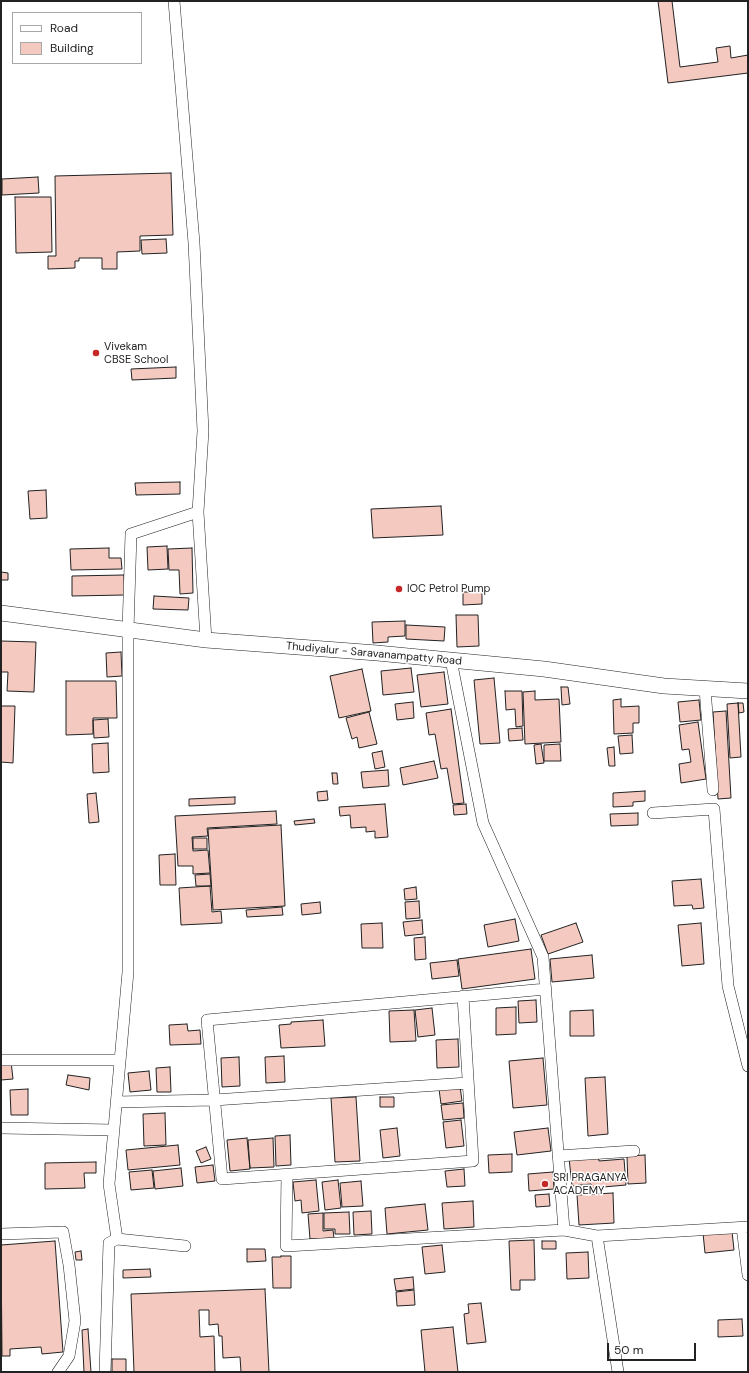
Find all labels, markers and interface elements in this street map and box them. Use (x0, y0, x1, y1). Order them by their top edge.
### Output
legend (12, 12, 142, 64)
text: Road (50, 20, 78, 36)
text: Building (50, 40, 94, 56)
place label: Vivekam CBSE School (104, 340, 169, 366)
marker: Vivekam CBSE School (91, 348, 101, 358)
place label: IOC Petrol Pump (407, 582, 490, 596)
marker: IOC Petrol Pump (394, 584, 404, 594)
street label: Thudiyalur - Saravanampatty Road (285, 640, 463, 668)
place label: SRI PRAGANYA ACADEMY (553, 1171, 627, 1197)
marker: SRI PRAGANYA ACADEMY (540, 1179, 550, 1189)
scale bar (609, 1335, 698, 1361)
text: 50 m (614, 1342, 643, 1358)

